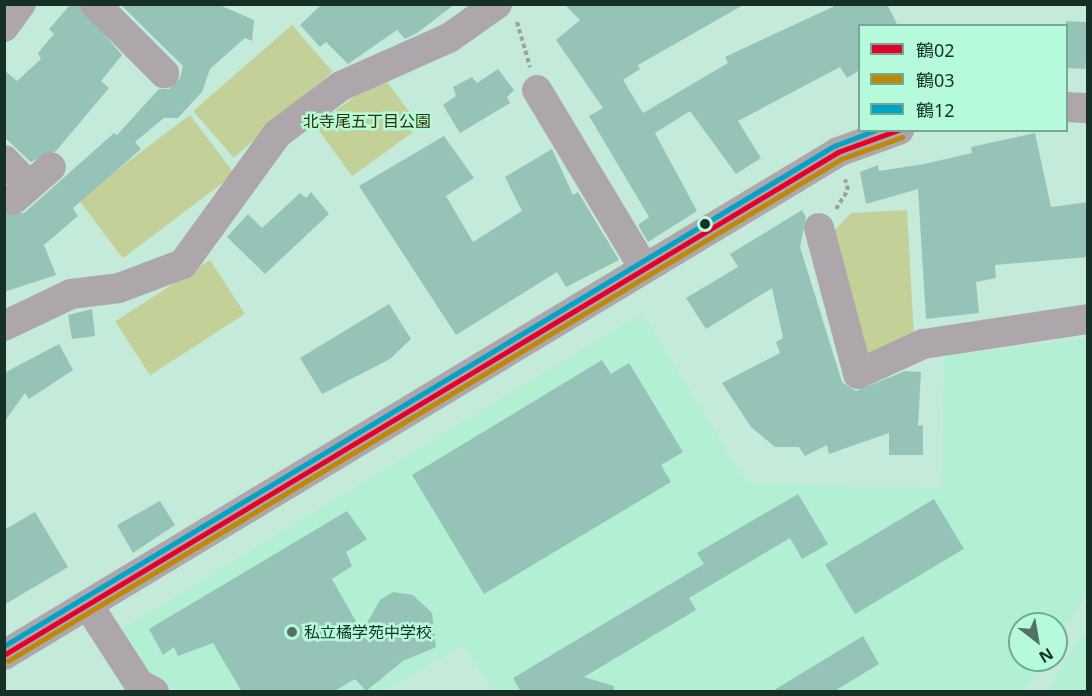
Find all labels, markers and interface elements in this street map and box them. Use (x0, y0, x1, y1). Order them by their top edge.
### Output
legend (858, 24, 1068, 132)
text: 鶴02 (916, 38, 955, 62)
text: 鶴03 (916, 68, 955, 92)
text: 鶴12 (916, 98, 955, 122)
park label: 北寺尾五丁目公園 (303, 111, 431, 131)
unlabelled marker (699, 218, 711, 230)
north arrow (1008, 612, 1068, 672)
place label: 私立橘学苑中学校 (304, 622, 432, 642)
marker: 私立橘学苑中学校 (285, 625, 299, 639)
text: N (1035, 643, 1057, 668)

